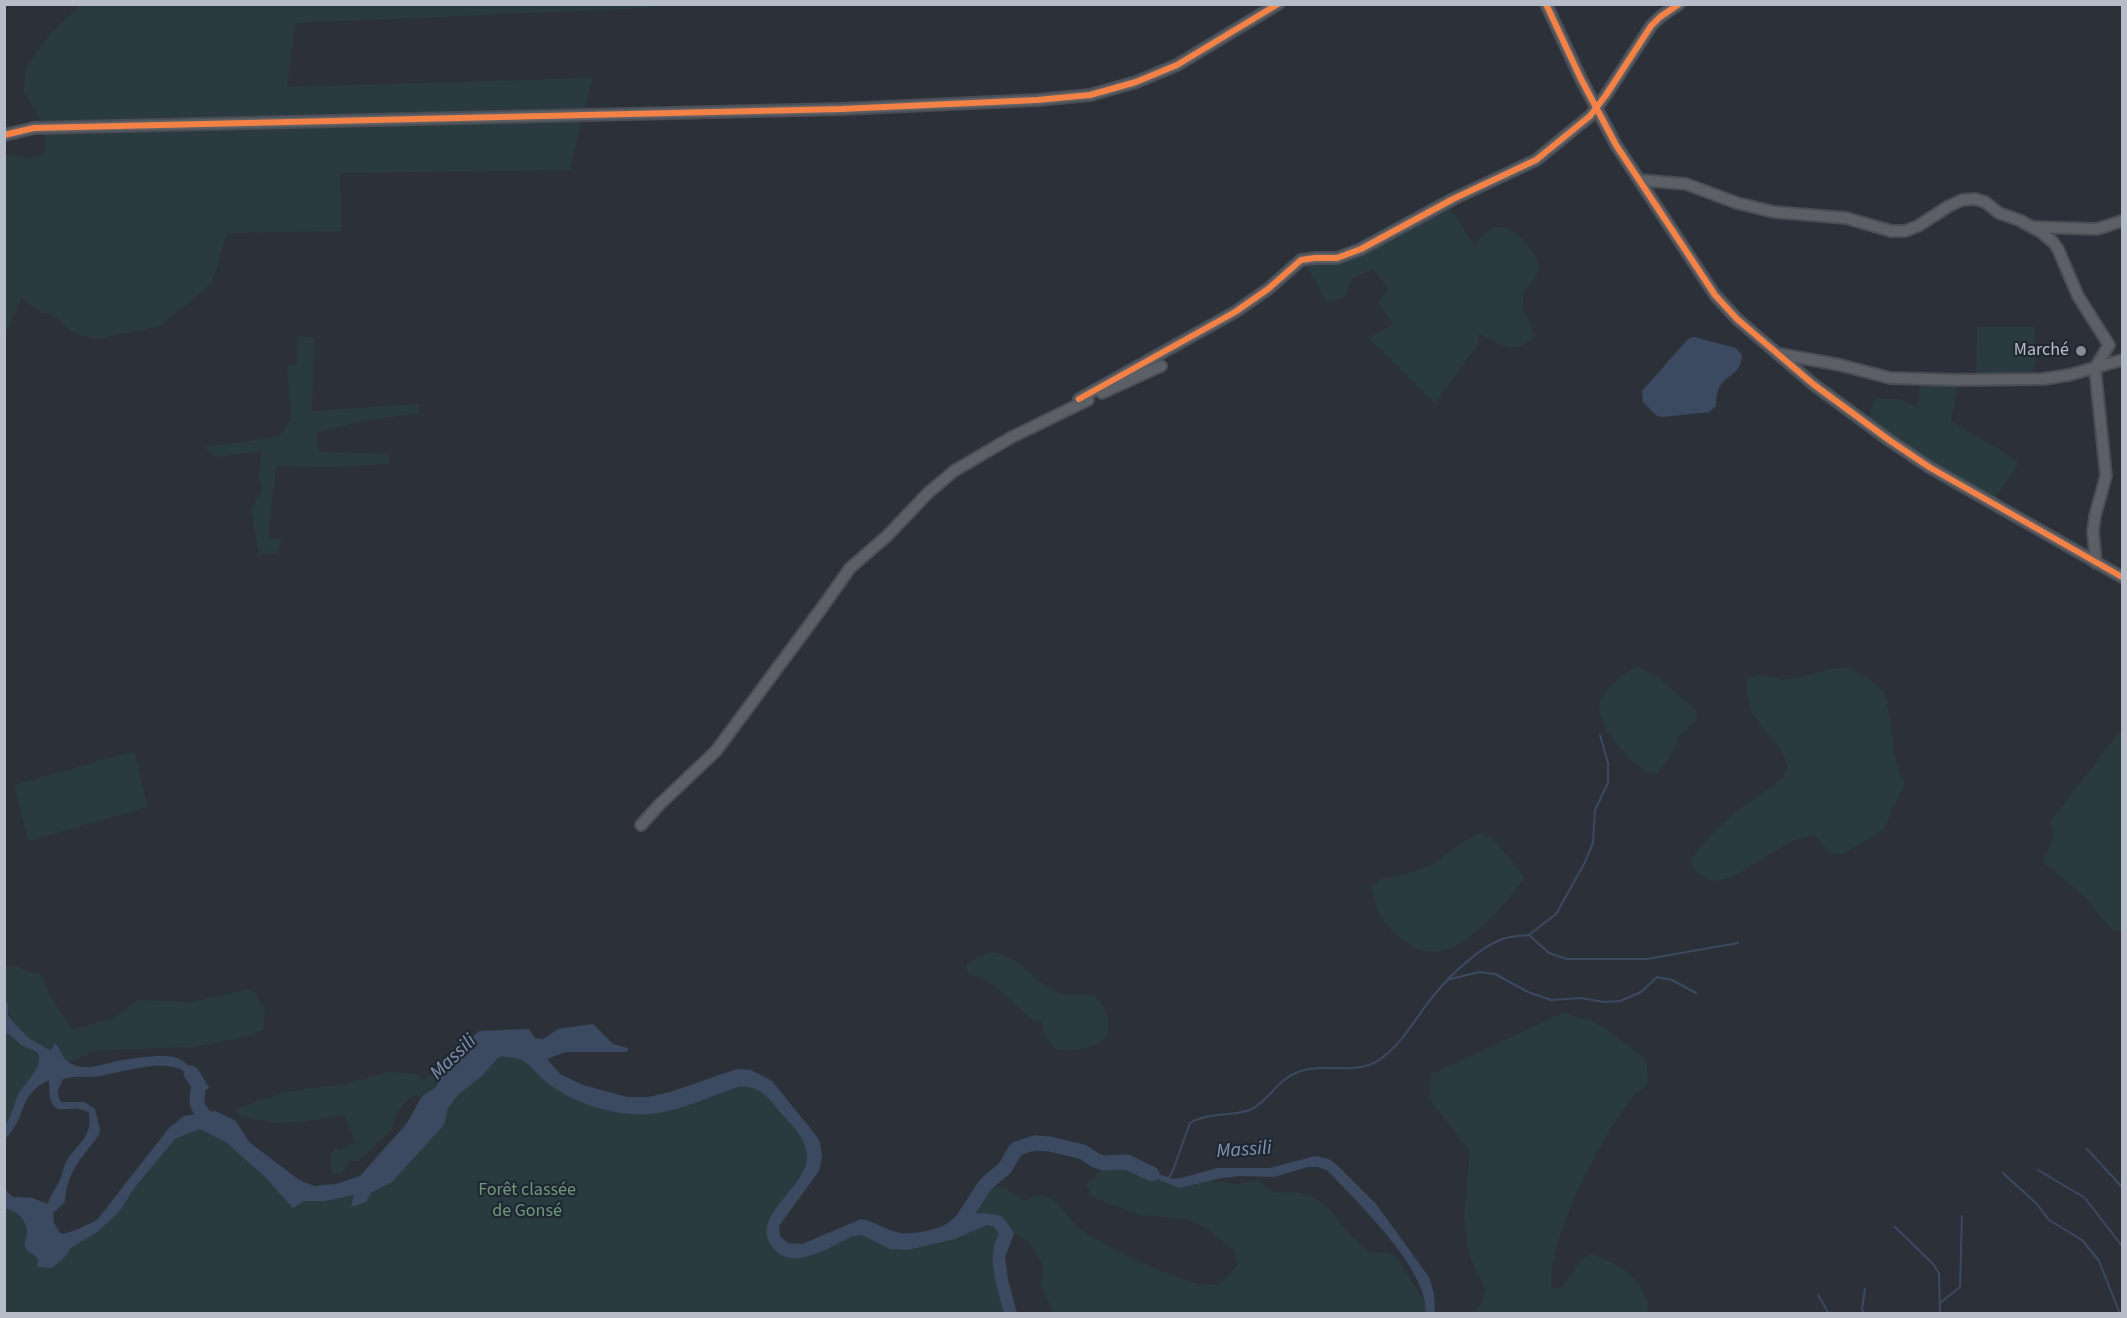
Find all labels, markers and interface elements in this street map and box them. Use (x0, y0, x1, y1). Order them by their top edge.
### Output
place label: Marché (2014, 340, 2069, 362)
marker: Marché (2074, 344, 2088, 358)
water label: Massili (426, 1030, 482, 1086)
water label: Massili (1216, 1137, 1272, 1165)
park label: Forêt classée de Gonsé (478, 1180, 576, 1222)

